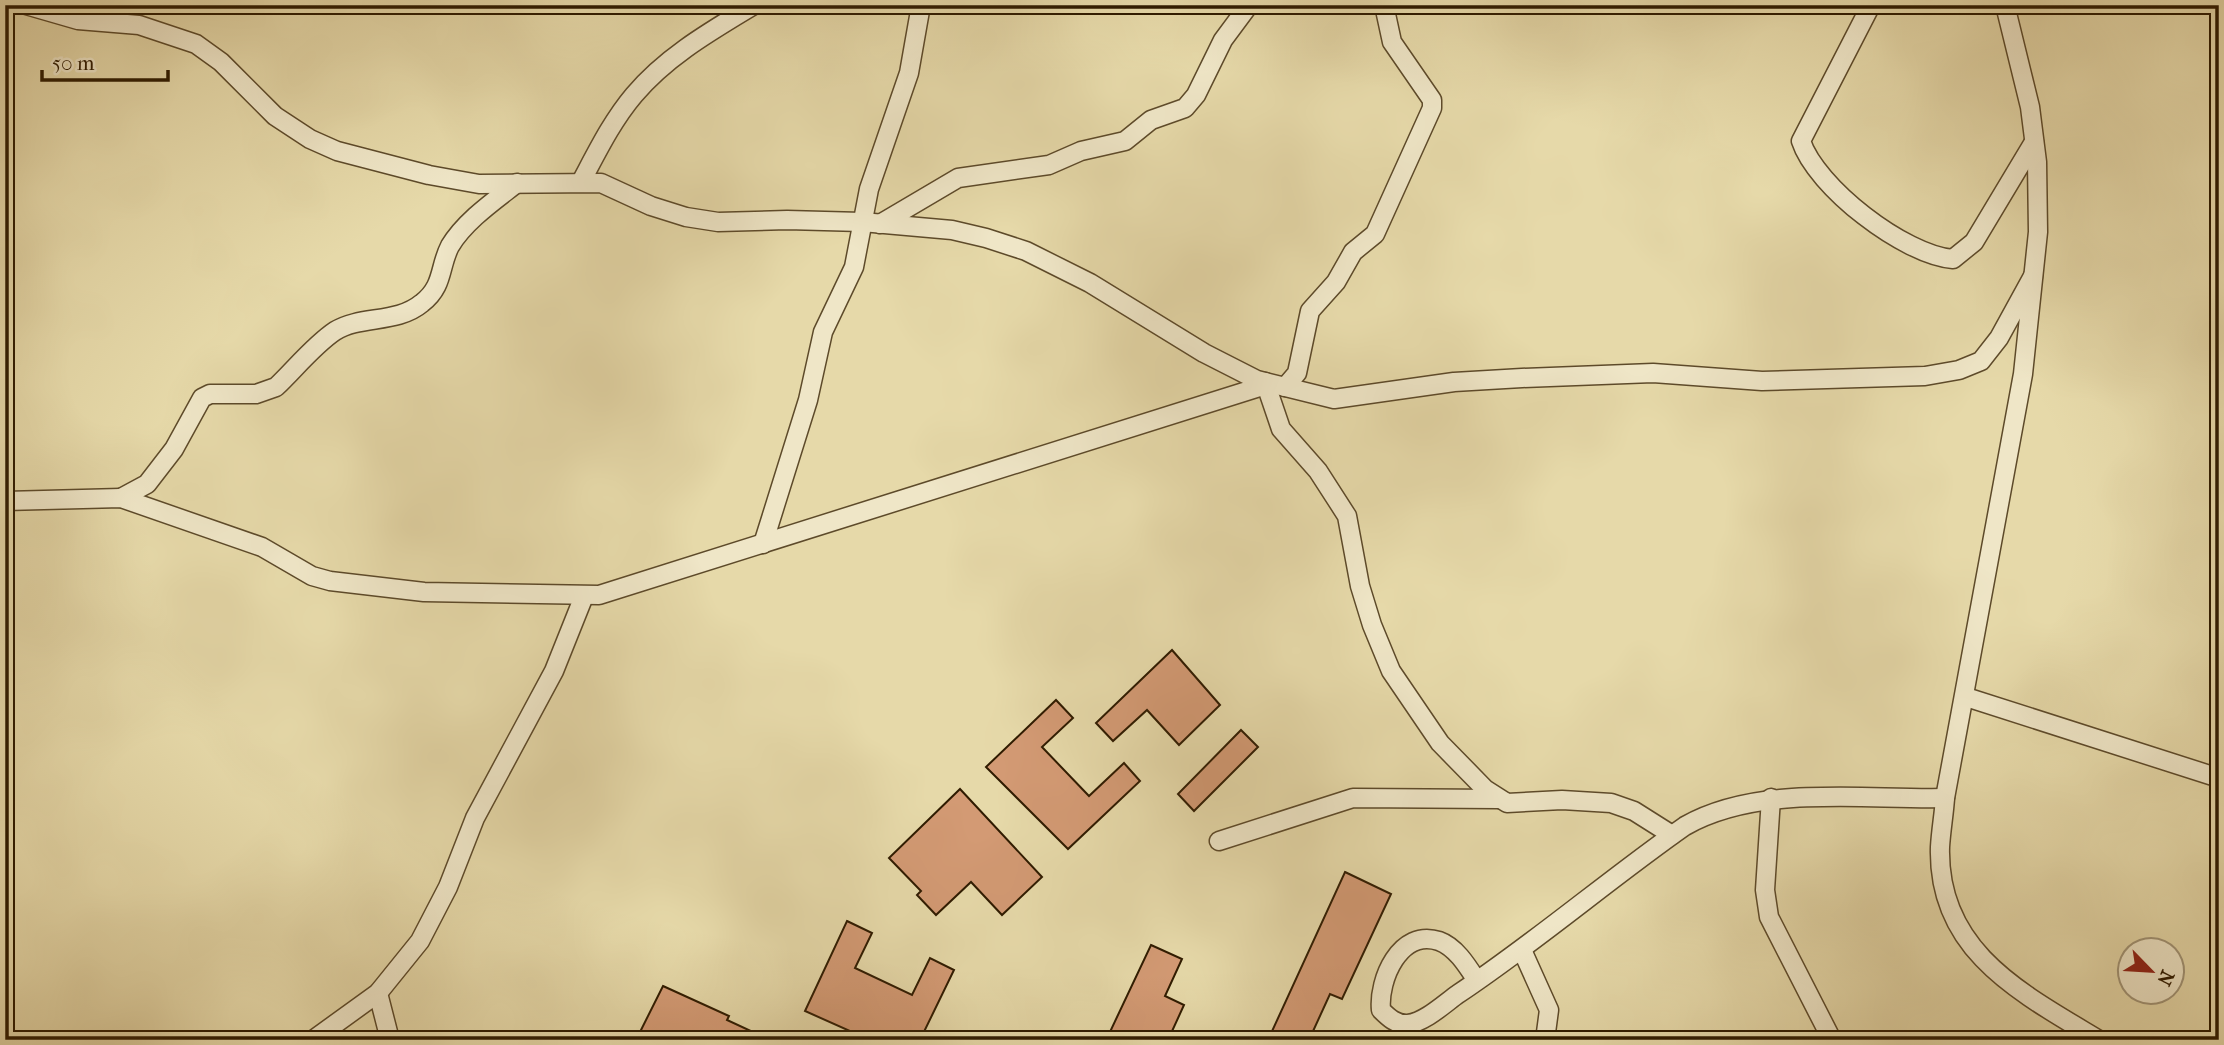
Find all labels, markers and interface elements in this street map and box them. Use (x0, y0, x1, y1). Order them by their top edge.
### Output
scale bar (42, 38, 168, 82)
text: 50 m (52, 51, 95, 75)
north arrow (2116, 936, 2186, 1006)
text: N (2152, 967, 2179, 989)

